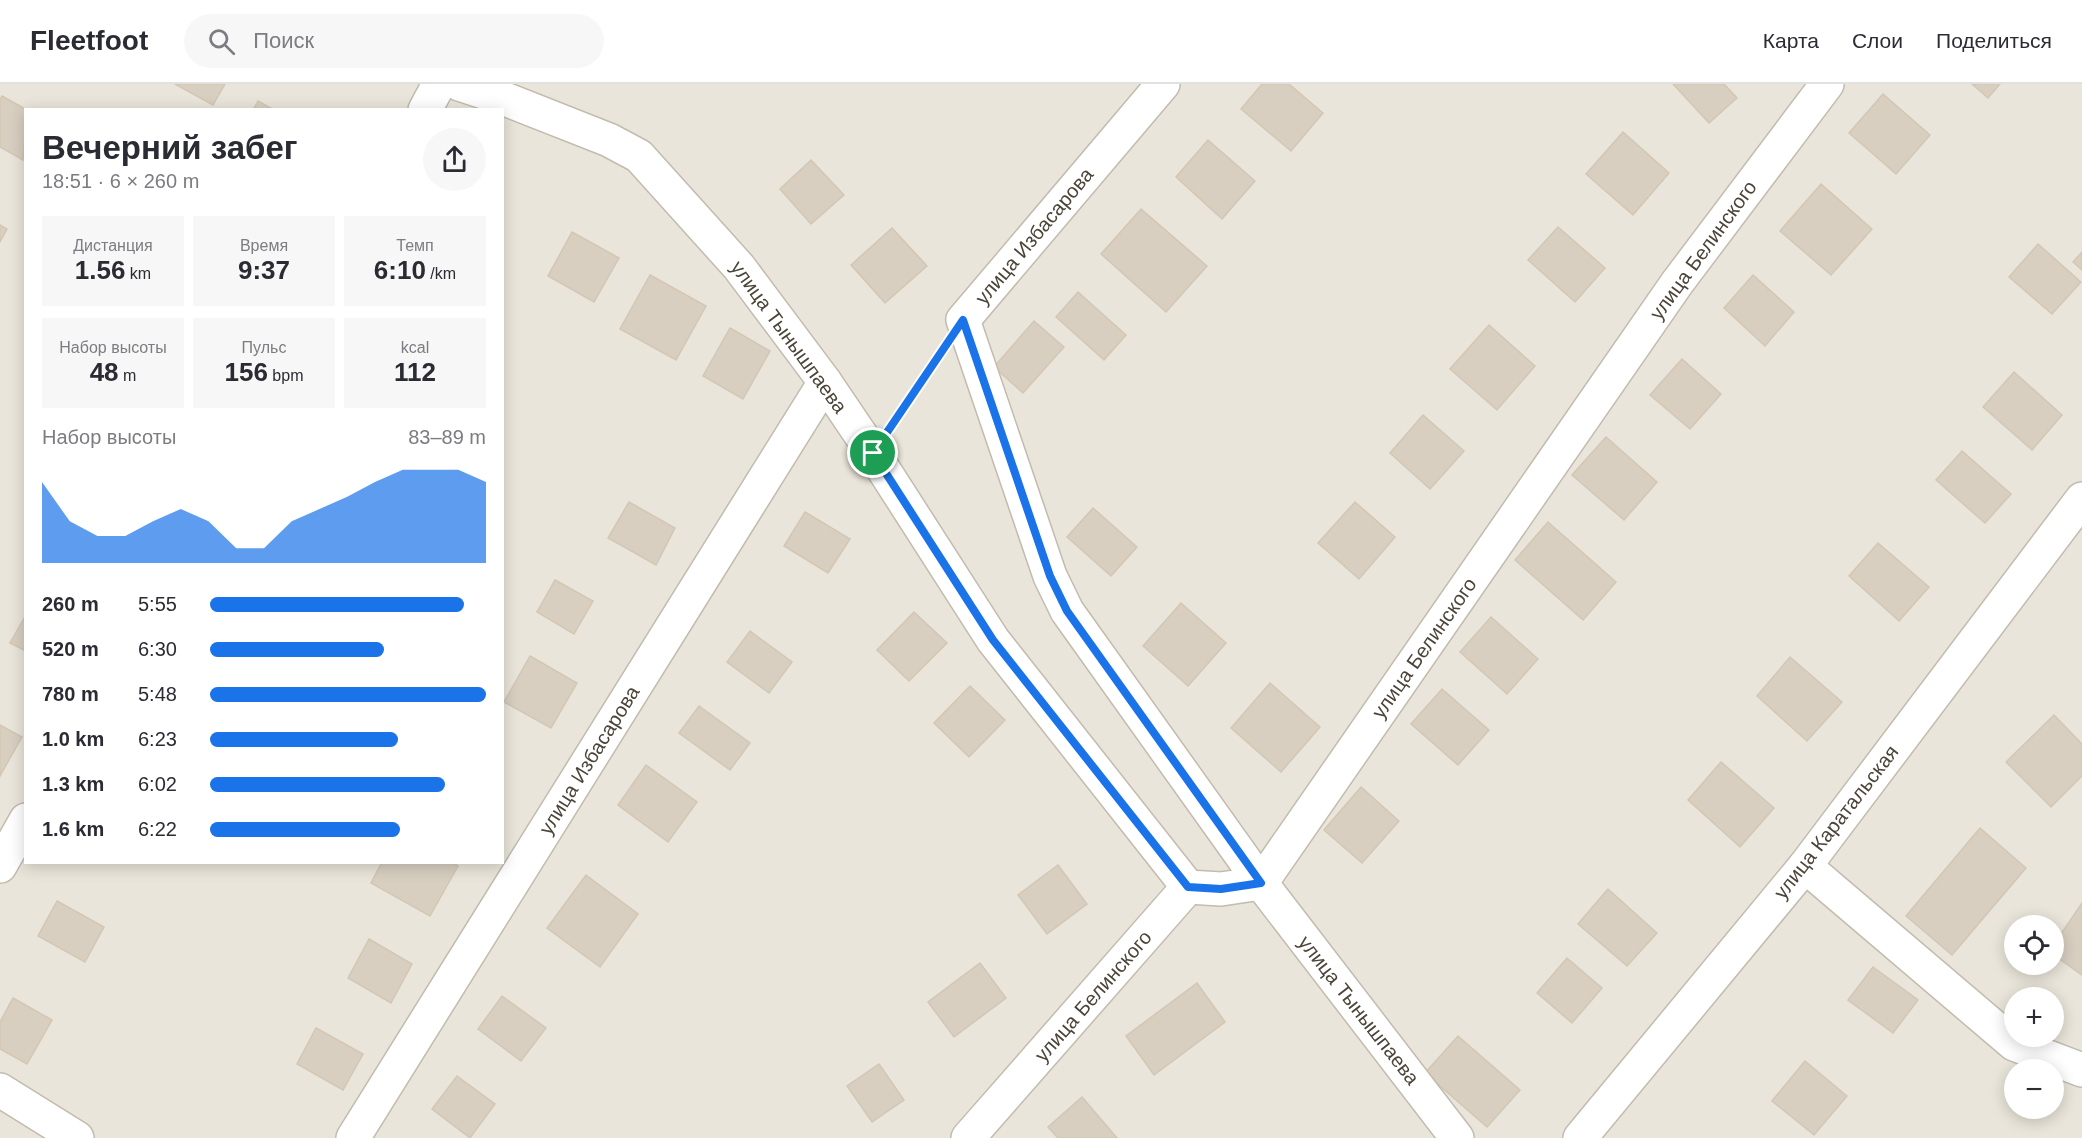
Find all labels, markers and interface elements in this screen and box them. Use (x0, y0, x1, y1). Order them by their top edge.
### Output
search box (184, 14, 604, 68)
text: Fleetfoot (30, 25, 148, 56)
icon: search (205, 25, 238, 58)
text: Поиск (253, 28, 314, 53)
text: Карта (1763, 29, 1819, 52)
text: Слои (1852, 29, 1903, 52)
text: Поделиться (1936, 29, 2052, 52)
button: share (423, 128, 486, 191)
text: Вечерний забег (42, 129, 298, 166)
street label: улица Избасарова (971, 163, 1098, 309)
text: 18:51 · 6 × 260 m (42, 170, 199, 192)
street label: улица Белинского (1645, 176, 1761, 324)
text: Дистанция (73, 237, 153, 254)
text: Время (240, 237, 288, 254)
text: Темп (396, 237, 434, 254)
text: 1.56 (75, 255, 125, 285)
text: 9:37 (238, 255, 290, 285)
text: 6:10 (374, 255, 426, 285)
street label: улица Тынышпаева (727, 257, 852, 418)
text: km (125, 265, 151, 282)
text: /km (426, 265, 456, 282)
text: Набор высоты (59, 339, 167, 356)
text: Пульс (242, 339, 286, 356)
text: kcal (401, 339, 429, 356)
text: 48 (90, 357, 119, 387)
text: 156 (225, 357, 268, 387)
text: 112 (394, 357, 436, 387)
text: m (119, 367, 136, 384)
text: bpm (268, 367, 303, 384)
text: Набор высоты (42, 426, 176, 448)
text: 83–89 m (408, 426, 486, 448)
pin (847, 427, 898, 478)
icon: arrive (856, 436, 889, 469)
street label: улица Белинского (1367, 574, 1481, 722)
text: 260 m (42, 593, 99, 615)
text: 5:55 (138, 593, 177, 615)
text: 520 m (42, 638, 99, 660)
text: 6:30 (138, 638, 177, 660)
street label: улица Избасарова (534, 681, 644, 838)
text: 780 m (42, 683, 99, 705)
text: 5:48 (138, 683, 177, 705)
text: 1.0 km (42, 728, 104, 750)
text: 6:23 (138, 728, 177, 750)
street label: улица Каратальская (1769, 741, 1903, 903)
text: 1.3 km (42, 773, 104, 795)
text: 6:02 (138, 773, 177, 795)
text: 1.6 km (42, 818, 104, 840)
text: 6:22 (138, 818, 177, 840)
map controls (2004, 915, 2064, 1119)
button: locate (2004, 915, 2064, 975)
street label: улица Белинского (1030, 926, 1156, 1066)
street label: улица Тынышпаева (1294, 931, 1424, 1089)
button: + (2004, 987, 2064, 1047)
button: − (2004, 1059, 2064, 1119)

